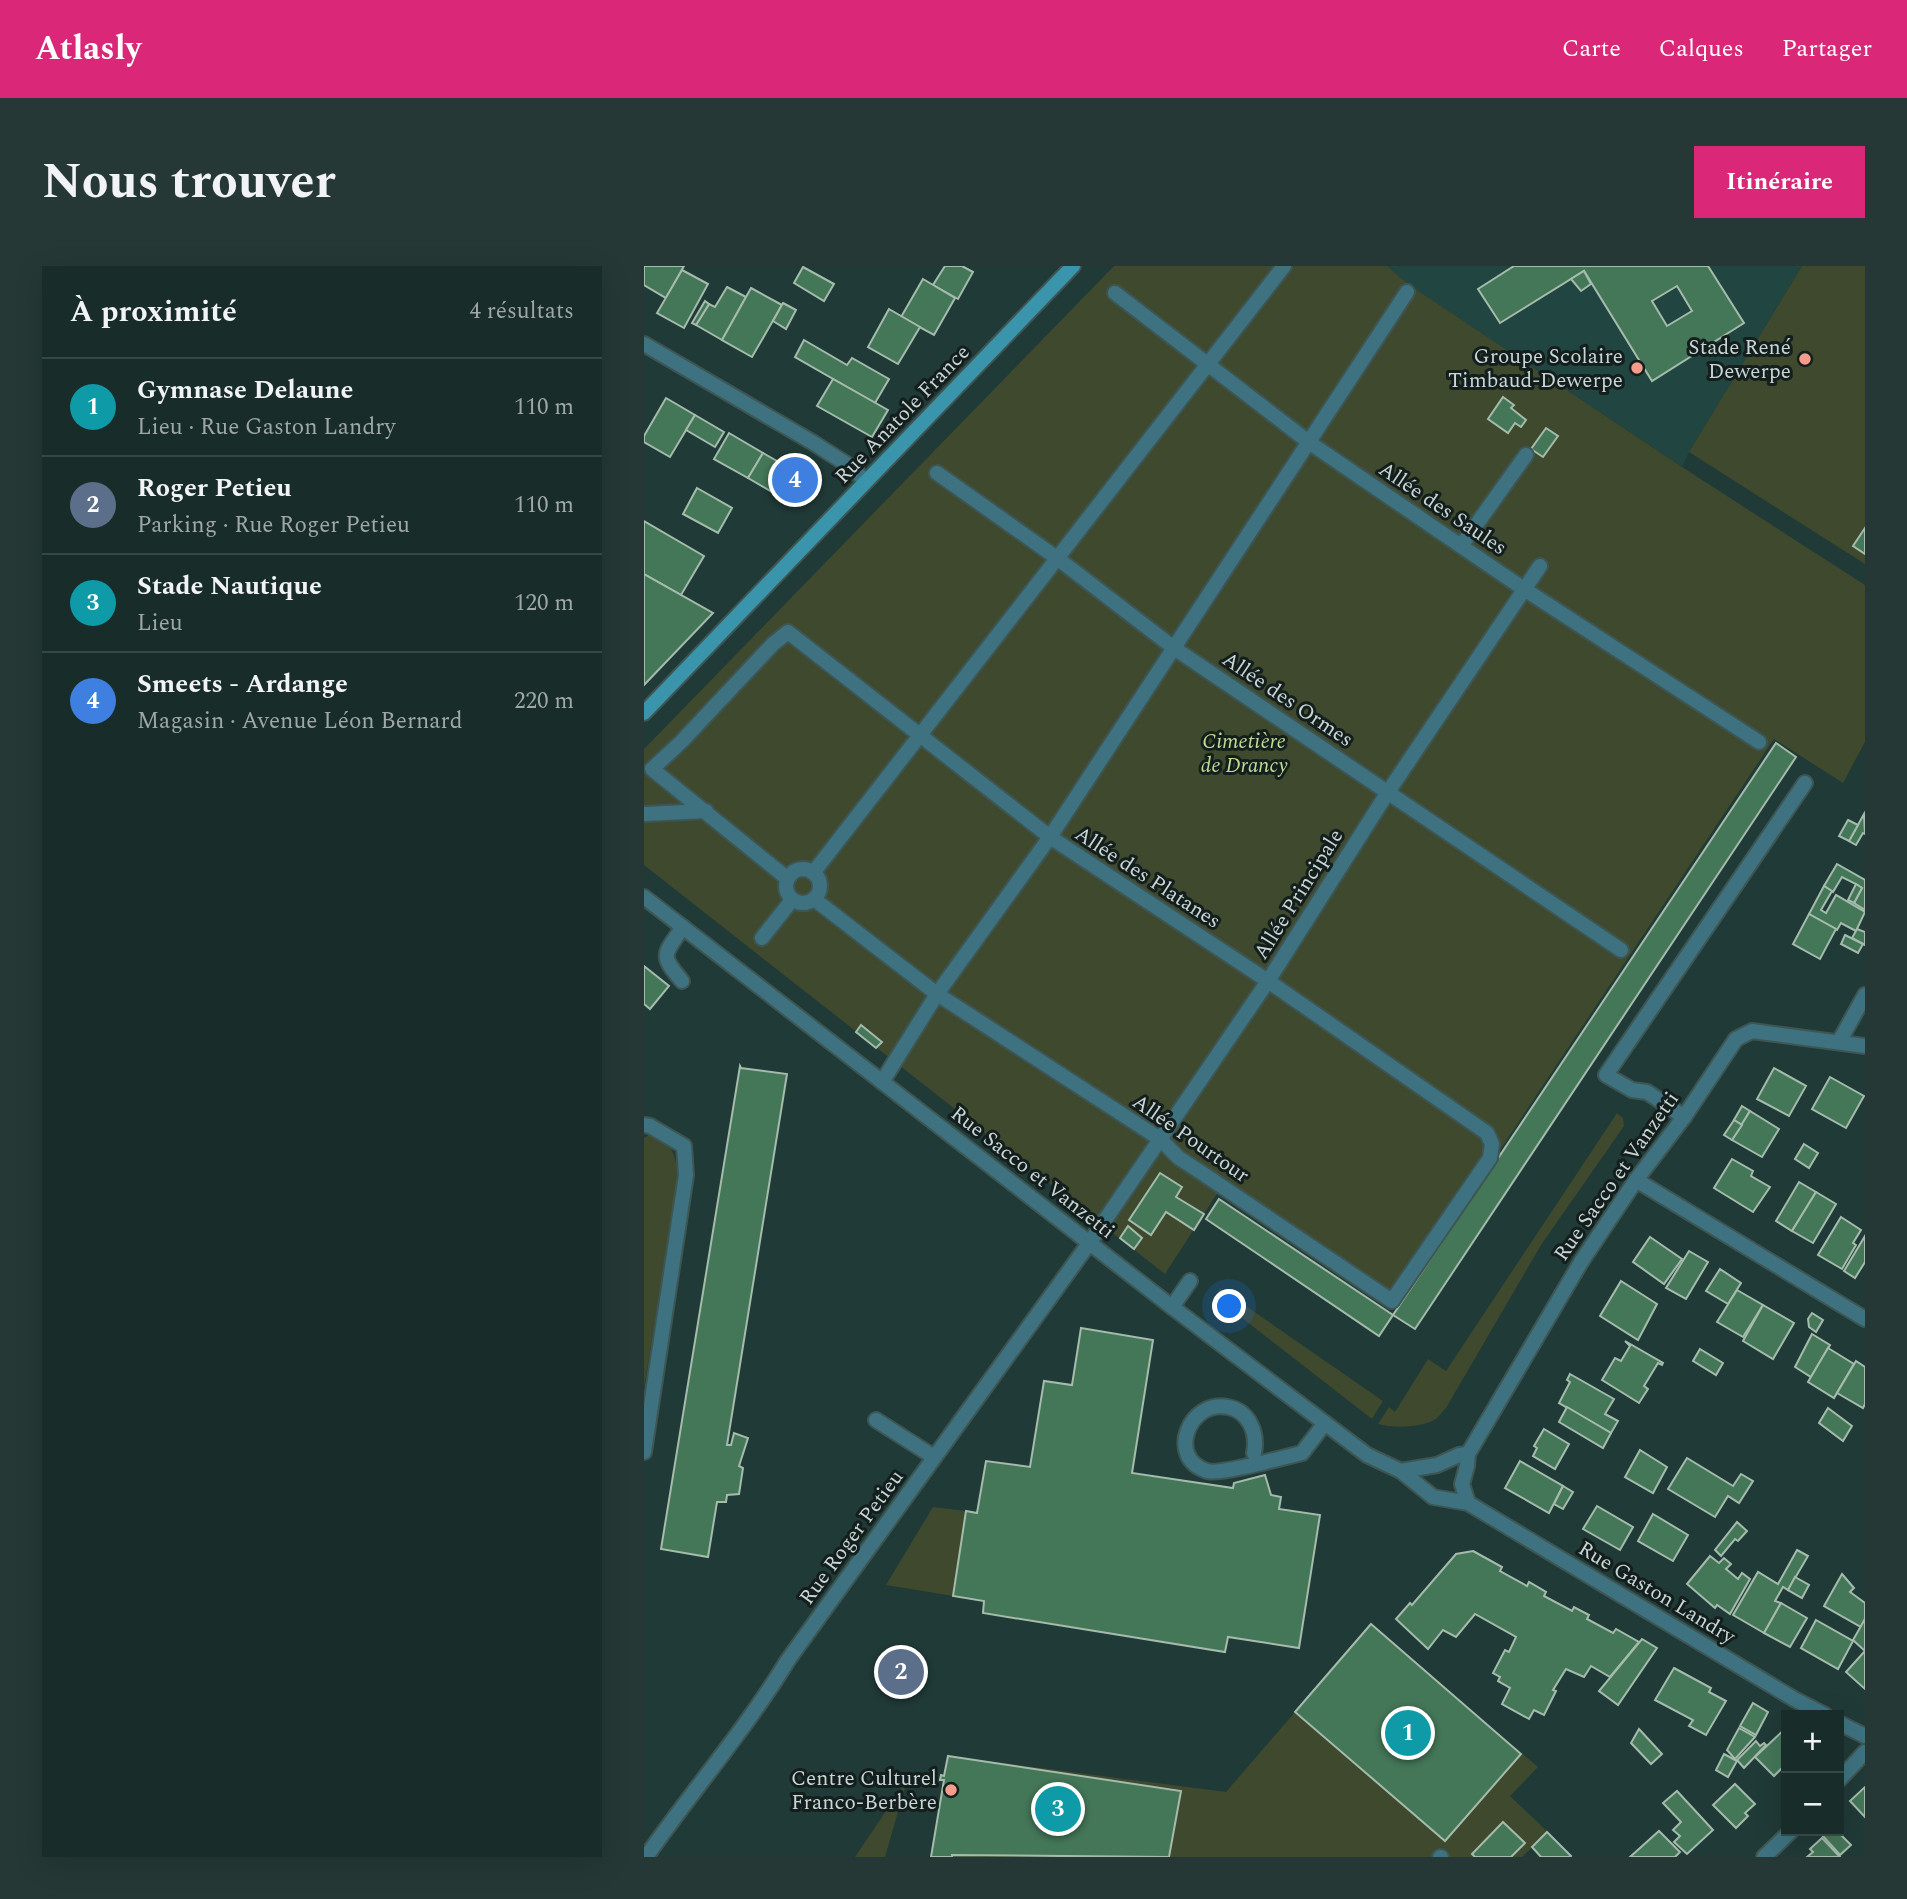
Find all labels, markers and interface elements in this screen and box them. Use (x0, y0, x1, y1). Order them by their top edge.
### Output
text: Atlasly (35, 24, 141, 74)
text: Carte (1562, 31, 1621, 67)
text: Calques (1659, 31, 1744, 67)
text: Partager (1782, 31, 1872, 67)
text: Nous trouver (42, 145, 335, 220)
button: Itinéraire (1694, 146, 1865, 218)
text: À proximité (70, 289, 237, 335)
text: 4 résultats (469, 294, 574, 329)
place label: Stade René Dewerpe (1688, 332, 1791, 388)
street label: Rue Anatole France (828, 338, 978, 492)
place label: Groupe Scolaire Timbaud-Dewerpe (1448, 341, 1623, 397)
marker: Stade René Dewerpe (1797, 351, 1813, 367)
marker: Groupe Scolaire Timbaud-Dewerpe (1629, 360, 1645, 376)
text: Gymnase Delaune (137, 370, 353, 410)
text: 1 (87, 390, 99, 425)
text: 110 m (514, 390, 574, 425)
text: Lieu · Rue Gaston Landry (137, 410, 396, 445)
pin: 4 (772, 454, 818, 506)
street label: Allée des Saules (1372, 454, 1513, 564)
text: Roger Petieu (137, 468, 292, 508)
text: 2 (87, 488, 99, 523)
text: 110 m (514, 488, 574, 523)
text: Parking · Rue Roger Petieu (137, 508, 410, 543)
text: Stade Nautique (137, 566, 322, 606)
text: 3 (87, 586, 99, 621)
text: 120 m (514, 586, 574, 621)
text: Lieu (137, 606, 183, 641)
street label: Allée des Ormes (1215, 644, 1360, 756)
text: Smeets - Ardange (137, 664, 348, 704)
text: 4 (87, 684, 99, 719)
text: 220 m (514, 684, 574, 719)
text: Magasin · Avenue Léon Bernard (137, 704, 463, 739)
park label: Cimetière de Drancy (1200, 726, 1288, 782)
street label: Allée des Platanes (1068, 818, 1227, 937)
street label: Allée Principale (1246, 823, 1352, 966)
street label: Rue Sacco et Vanzetti (1546, 1085, 1688, 1268)
street label: Allée Pourtour (1125, 1086, 1256, 1191)
street label: Rue Sacco et Vanzetti (943, 1098, 1121, 1247)
your location (1212, 1289, 1246, 1323)
street label: Rue Roger Petieu (792, 1463, 912, 1612)
street label: Rue Gaston Landry (1572, 1533, 1742, 1653)
pin: 2 (878, 1646, 924, 1698)
pin: 1 (1385, 1707, 1431, 1759)
map controls (1781, 1710, 1844, 1836)
button: + (1781, 1710, 1844, 1773)
place label: Centre Culturel Franco-Berbère (791, 1763, 937, 1819)
button: − (1781, 1773, 1844, 1836)
marker: Centre Culturel Franco-Berbère (943, 1782, 959, 1798)
pin: 3 (1035, 1783, 1081, 1835)

